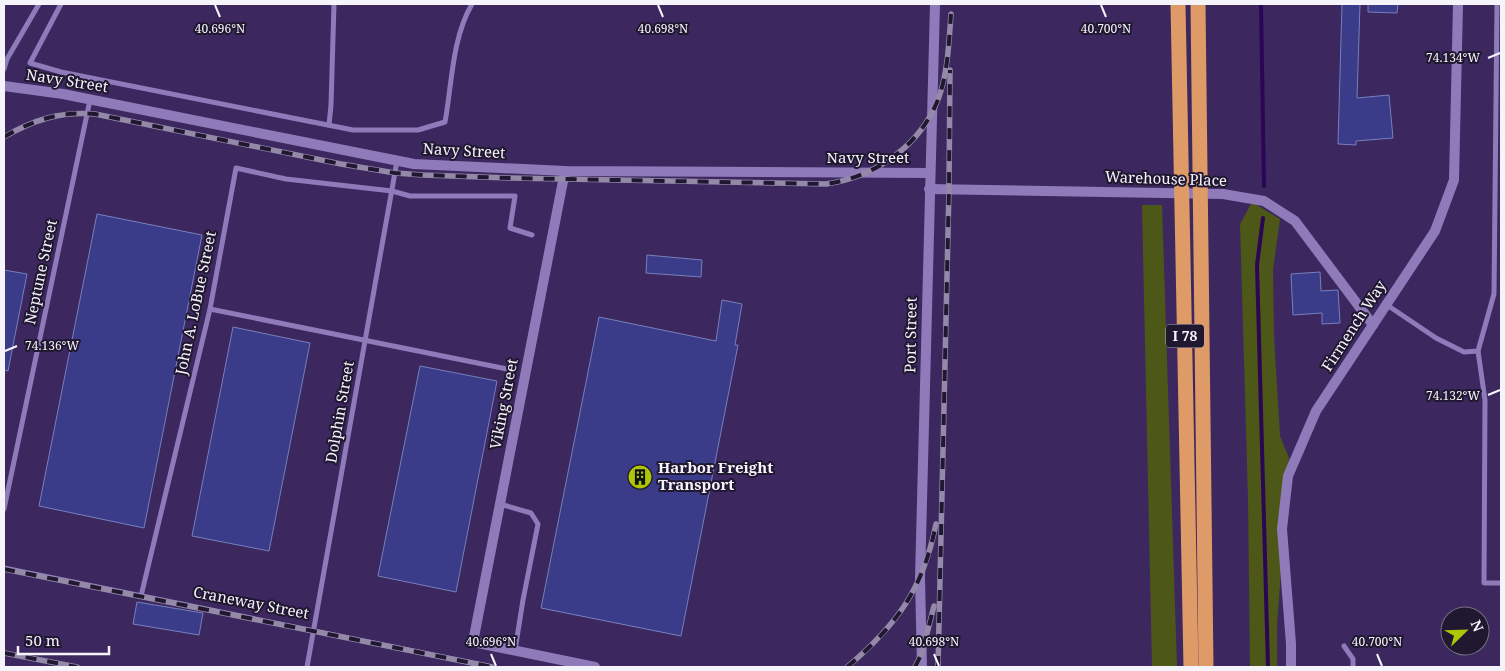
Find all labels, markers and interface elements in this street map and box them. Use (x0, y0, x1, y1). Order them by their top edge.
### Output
text: 40.696°N (195, 20, 245, 37)
text: 40.698°N (638, 20, 688, 37)
text: 40.700°N (1081, 20, 1131, 37)
text: 74.134°W (1426, 49, 1480, 66)
street label: Navy Street (25, 64, 110, 96)
street label: Navy Street (422, 138, 506, 162)
street label: Navy Street (827, 147, 909, 167)
street label: Warehouse Place (1105, 166, 1227, 190)
street label: Neptune Street (19, 217, 61, 326)
street label: John A. LoBue Street (170, 229, 220, 377)
street label: Firmench Way (1316, 276, 1390, 375)
street label: Port Street (899, 297, 921, 373)
road number: I 78 (1166, 324, 1204, 348)
text: 74.136°W (25, 337, 79, 354)
street label: Viking Street (484, 357, 522, 451)
street label: Dolphin Street (320, 359, 358, 464)
text: 74.132°W (1426, 387, 1480, 404)
place label: Harbor Freight Transport (658, 457, 773, 494)
building icon: Harbor Freight Transport (627, 464, 653, 490)
street label: Craneway Street (192, 581, 311, 623)
north arrow (1440, 606, 1490, 656)
text: N (1467, 617, 1488, 635)
scale bar (18, 624, 109, 656)
text: 50 m (25, 630, 60, 650)
text: 40.696°N (466, 633, 516, 650)
text: 40.698°N (909, 633, 959, 650)
text: 40.700°N (1352, 633, 1402, 650)

